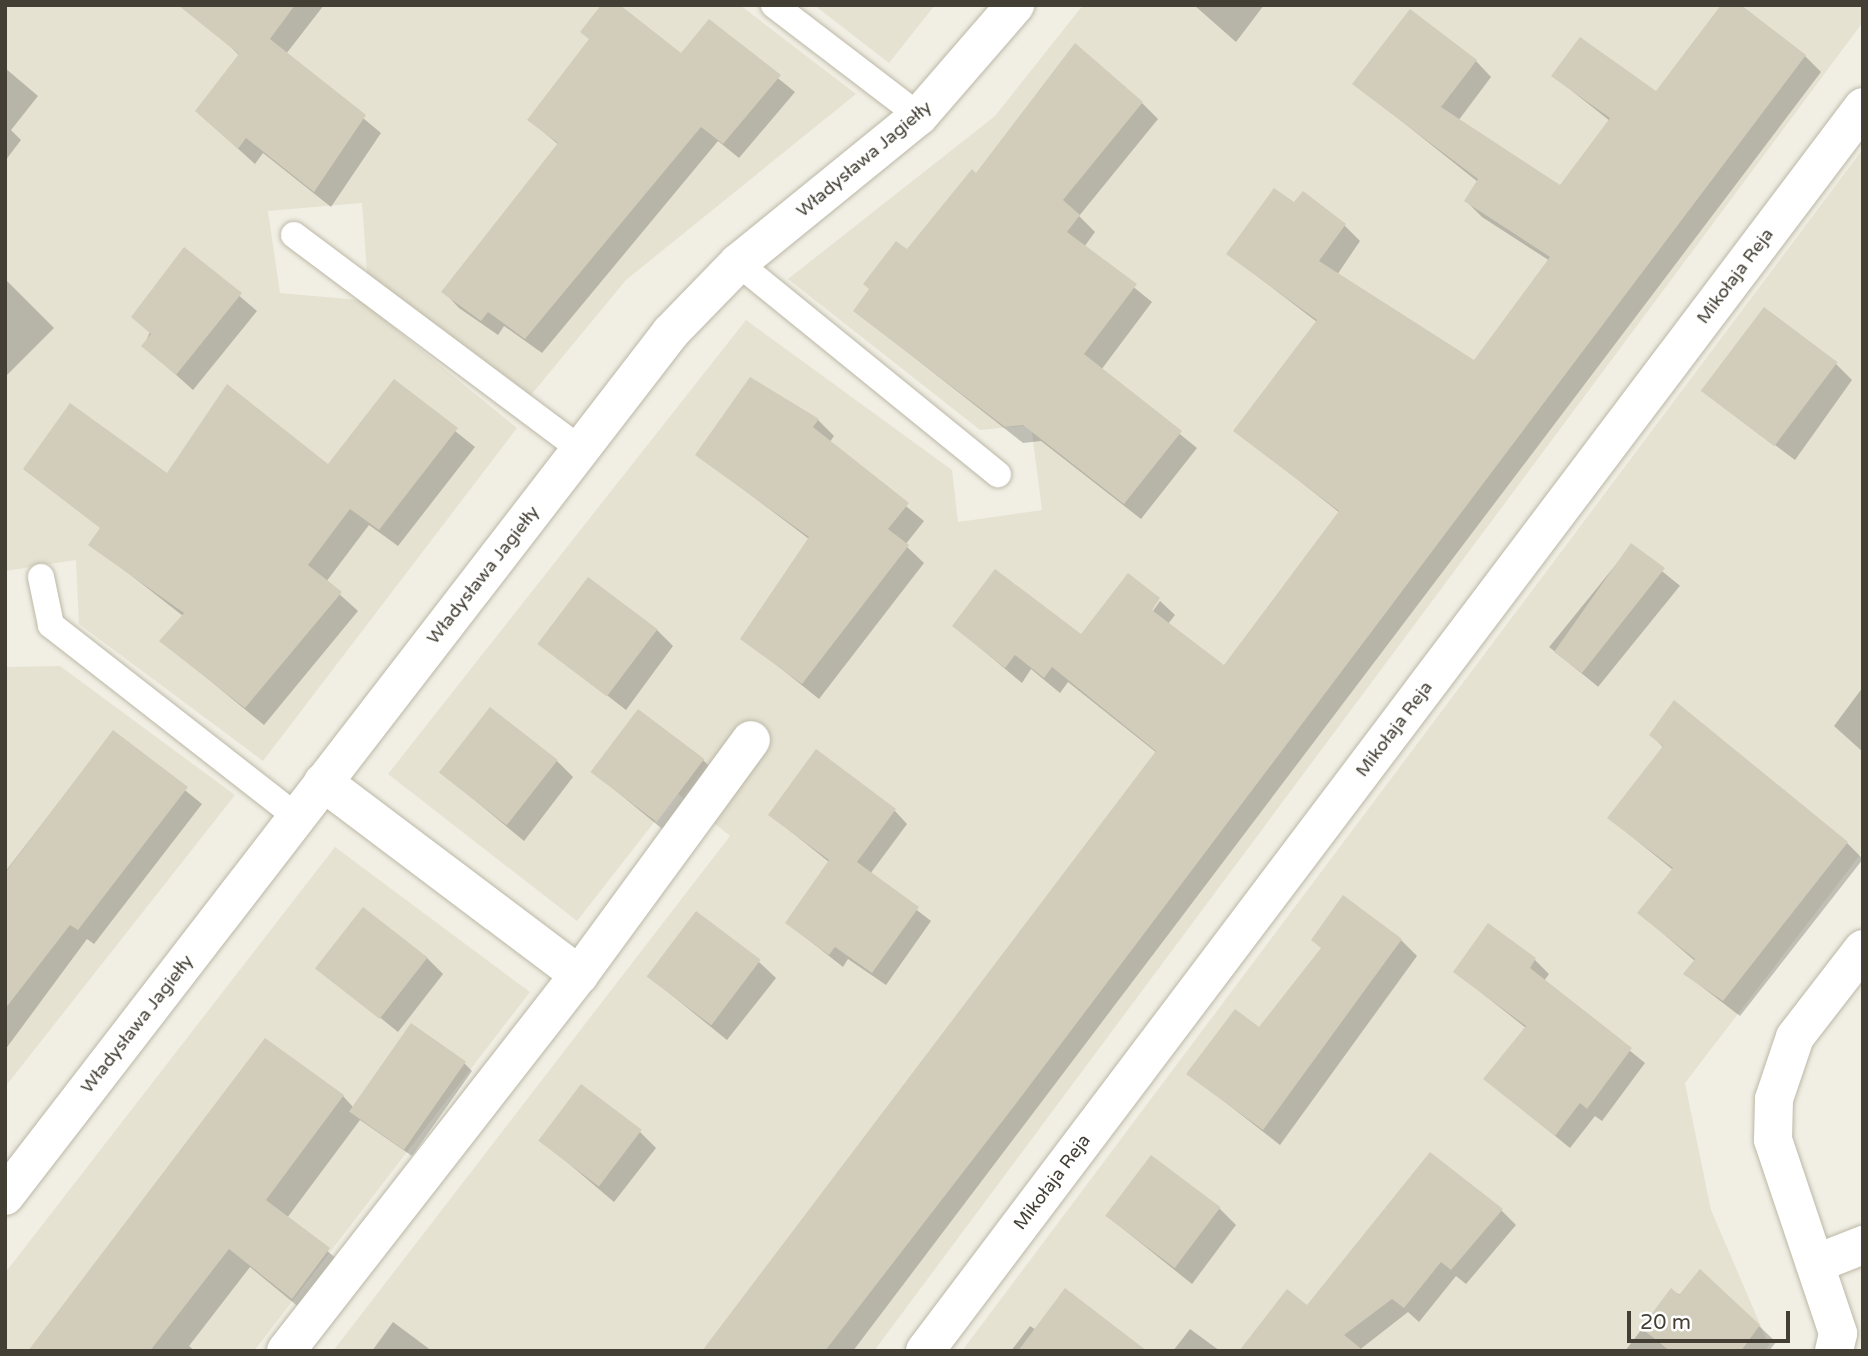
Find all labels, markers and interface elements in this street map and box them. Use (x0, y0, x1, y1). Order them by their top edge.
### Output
street label: Władysława Jagiełły (792, 96, 936, 222)
street label: Mikołaja Reja (1692, 224, 1778, 328)
street label: Władysława Jagiełły (422, 501, 544, 649)
street label: Mikołaja Reja (1351, 677, 1437, 781)
street label: Władysława Jagiełły (76, 950, 198, 1098)
street label: Mikołaja Reja (1009, 1130, 1095, 1234)
scale bar (1630, 1296, 1793, 1340)
text: 20 m (1640, 1310, 1691, 1335)

